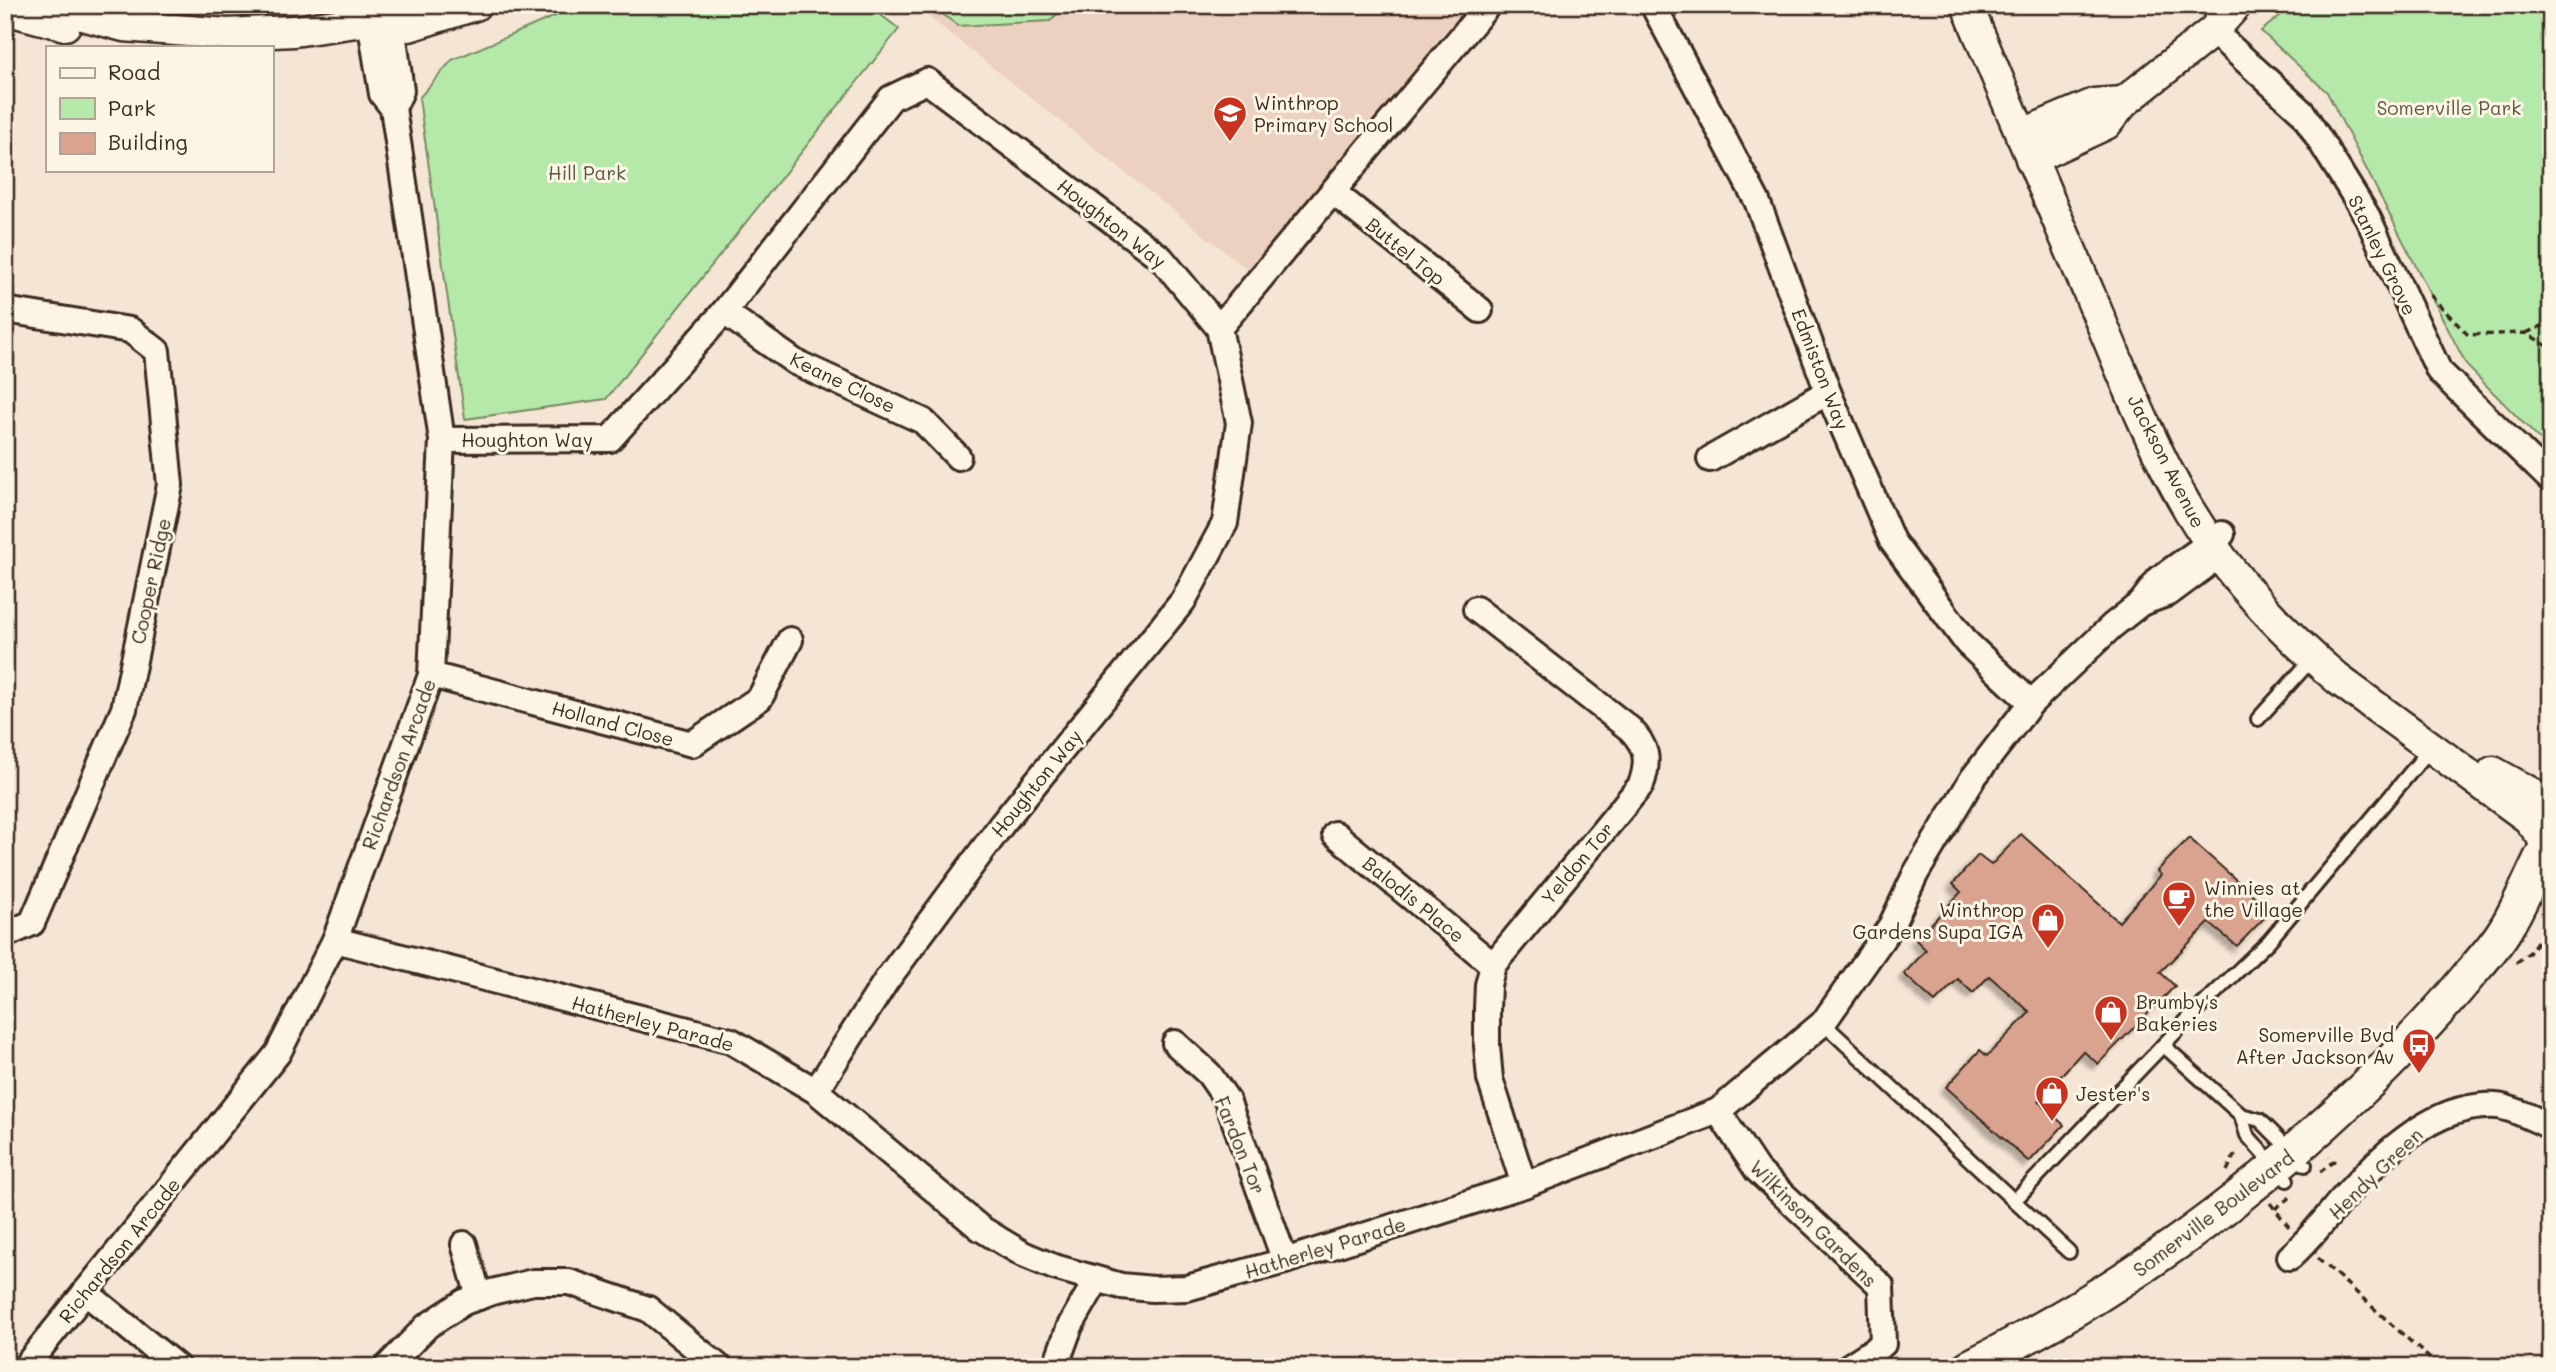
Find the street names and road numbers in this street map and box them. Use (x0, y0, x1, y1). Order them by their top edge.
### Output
street label: Houghton Way (1052, 173, 1172, 273)
street label: Stanley Grove (2343, 191, 2423, 319)
street label: Buttel Top (1361, 211, 1451, 291)
street label: Edmiston Way (1786, 305, 1856, 433)
street label: Keane Close (786, 346, 900, 418)
street label: Jackson Avenue (2123, 390, 2211, 532)
street label: Houghton Way (461, 427, 593, 452)
street label: Cooper Ridge (124, 516, 176, 646)
street label: Richardson Arcade (355, 675, 441, 853)
street label: Holland Close (549, 695, 677, 751)
street label: Houghton Way (985, 724, 1087, 842)
street label: Yeldon Tor (1535, 817, 1619, 909)
street label: Balodis Place (1358, 850, 1470, 948)
street label: Hatherley Parade (569, 989, 737, 1057)
street label: Fardon Tor (1210, 1092, 1272, 1198)
street label: Hendy Green (2323, 1122, 2427, 1224)
street label: Somerville Boulevard (2128, 1144, 2298, 1282)
street label: Wilkinson Gardens (1745, 1154, 1883, 1292)
street label: Richardson Arcade (53, 1172, 185, 1328)
street label: Hatherley Parade (1242, 1211, 1408, 1283)

